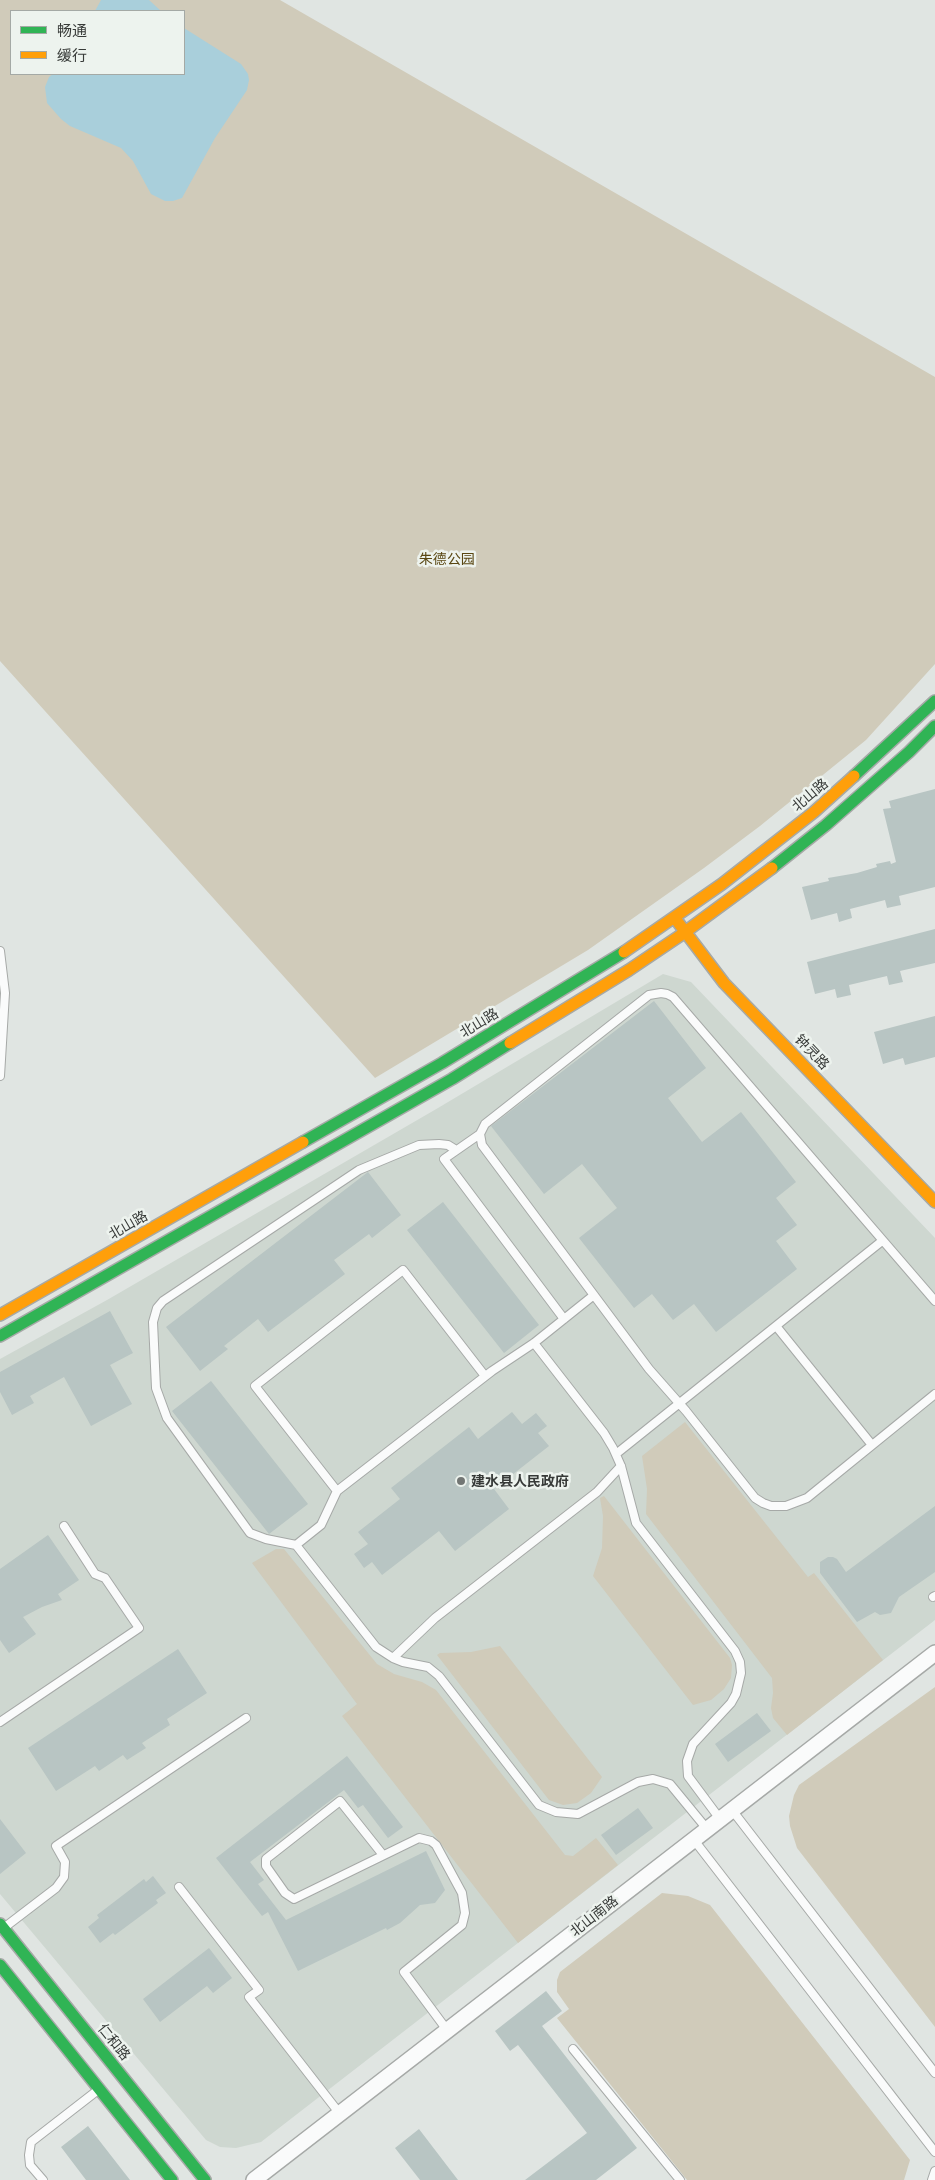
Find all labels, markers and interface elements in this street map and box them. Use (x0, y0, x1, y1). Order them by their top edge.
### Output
legend (10, 10, 185, 75)
text: 畅通 (57, 21, 87, 39)
text: 缓行 (57, 46, 87, 64)
park label: 朱德公园 (419, 551, 475, 567)
street label: 北山路 (789, 775, 831, 815)
street label: 北山路 (457, 1005, 501, 1041)
street label: 钟灵路 (791, 1031, 833, 1073)
street label: 北山路 (106, 1207, 150, 1243)
place label: 建水县人民政府 (471, 1473, 569, 1489)
marker: 建水县人民政府 (455, 1475, 467, 1487)
street label: 北山南路 (567, 1892, 621, 1940)
street label: 仁和路 (94, 2020, 134, 2064)

